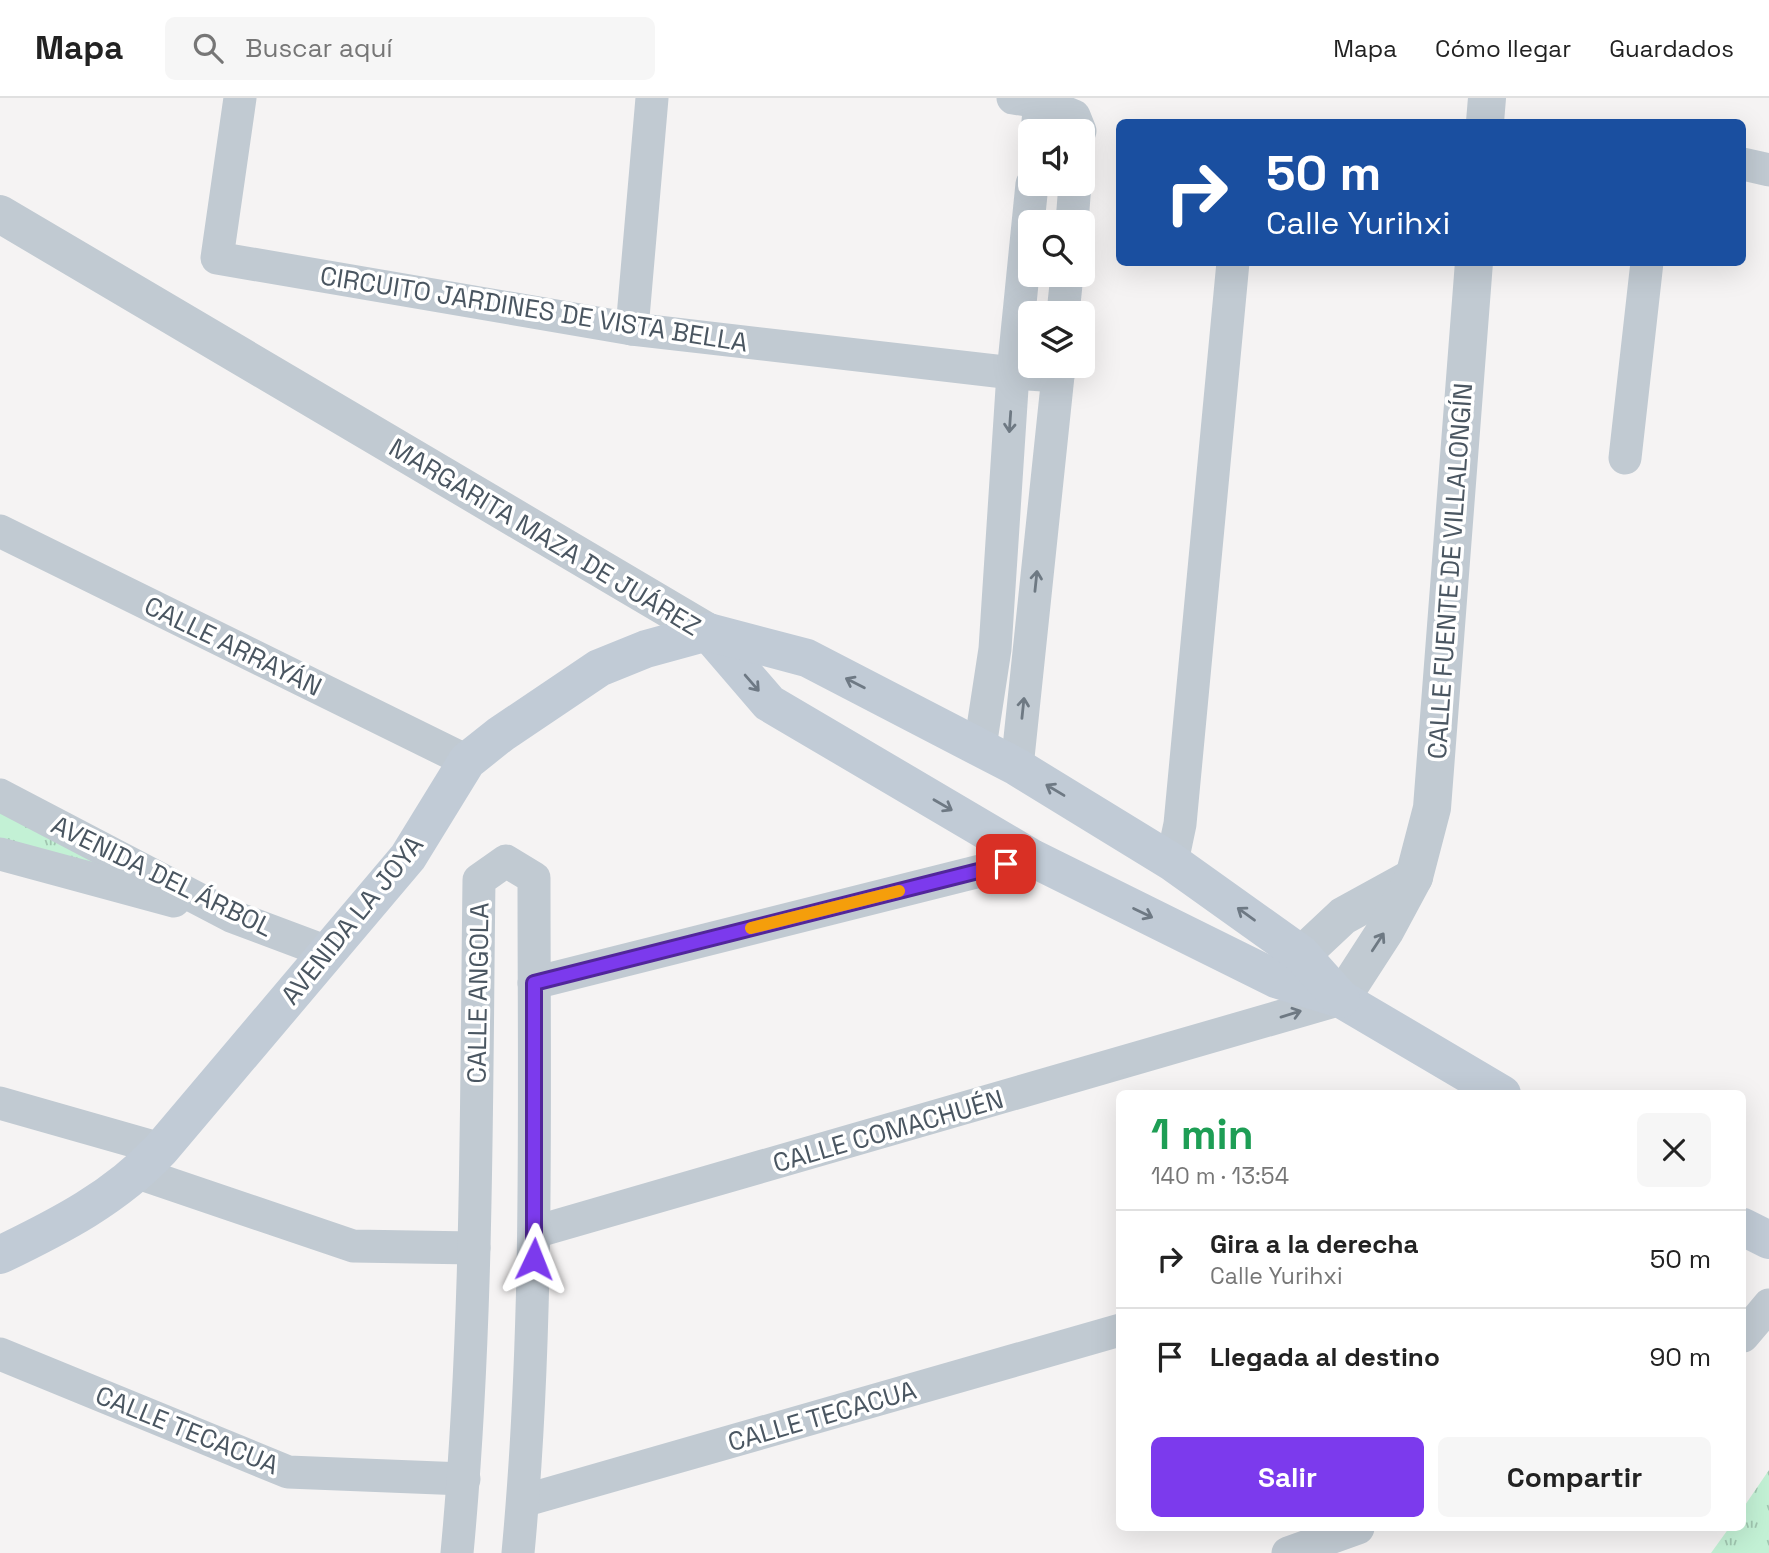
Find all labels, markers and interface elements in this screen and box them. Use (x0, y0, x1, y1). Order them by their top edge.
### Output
search box (165, 17, 655, 80)
text: Mapa (35, 27, 123, 69)
icon: search (189, 29, 227, 67)
text: Buscar aquí (245, 31, 393, 65)
text: Mapa (1333, 33, 1397, 64)
text: Cómo llegar (1435, 33, 1571, 64)
text: Guardados (1609, 33, 1734, 64)
map controls (1018, 119, 1095, 378)
button: sound (1018, 119, 1095, 196)
text: 50 m (1266, 142, 1381, 204)
icon: right (1151, 147, 1242, 238)
text: Calle Yurihxi (1266, 203, 1450, 243)
button: search (1018, 210, 1095, 287)
street label: CIRCUITO JARDINES DE VISTA BELLA (318, 258, 750, 360)
button: layers (1018, 301, 1095, 378)
street label: CALLE FUENTE DE VILLALONGÍN (1420, 382, 1480, 760)
one-way arrow (1003, 411, 1016, 433)
street label: MARGARITA MAZA DE JUÁREZ (383, 430, 707, 644)
one-way arrow (1030, 570, 1043, 593)
street label: CALLE ARRAYÁN (139, 588, 327, 704)
one-way arrow (744, 674, 760, 692)
one-way arrow (845, 675, 866, 689)
one-way arrow (1017, 697, 1030, 720)
one-way arrow (1046, 783, 1066, 797)
one-way arrow (932, 799, 953, 812)
street label: AVENIDA DEL ÁRBOL (46, 808, 278, 944)
street label: AVENIDA LA JOYA (273, 828, 431, 1012)
pin (976, 834, 1036, 894)
icon: arrive (987, 845, 1025, 883)
street label: CALLE ANGOLA (459, 902, 497, 1084)
one-way arrow (1132, 906, 1153, 920)
one-way arrow (1237, 907, 1256, 922)
one-way arrow (1371, 932, 1385, 952)
one-way arrow (1280, 1007, 1302, 1020)
street label: CALLE COMACHUÉN (769, 1082, 1007, 1180)
text: 1 min (1151, 1108, 1254, 1161)
button: close (1637, 1113, 1711, 1187)
text: 140 m · 13:54 (1151, 1161, 1289, 1191)
position arrow (497, 1222, 571, 1296)
text: Gira a la derecha (1210, 1227, 1419, 1261)
icon: right (1151, 1240, 1189, 1278)
text: 50 m (1650, 1242, 1711, 1276)
text: Calle Yurihxi (1210, 1261, 1343, 1291)
icon: arrive (1151, 1338, 1189, 1376)
text: Llegada al destino (1210, 1340, 1440, 1374)
text: 90 m (1649, 1340, 1711, 1374)
street label: CALLE TECACUA (724, 1373, 920, 1459)
street label: CALLE TECACUA (90, 1378, 284, 1482)
button: Salir (1151, 1437, 1424, 1517)
button: Compartir (1438, 1437, 1711, 1517)

